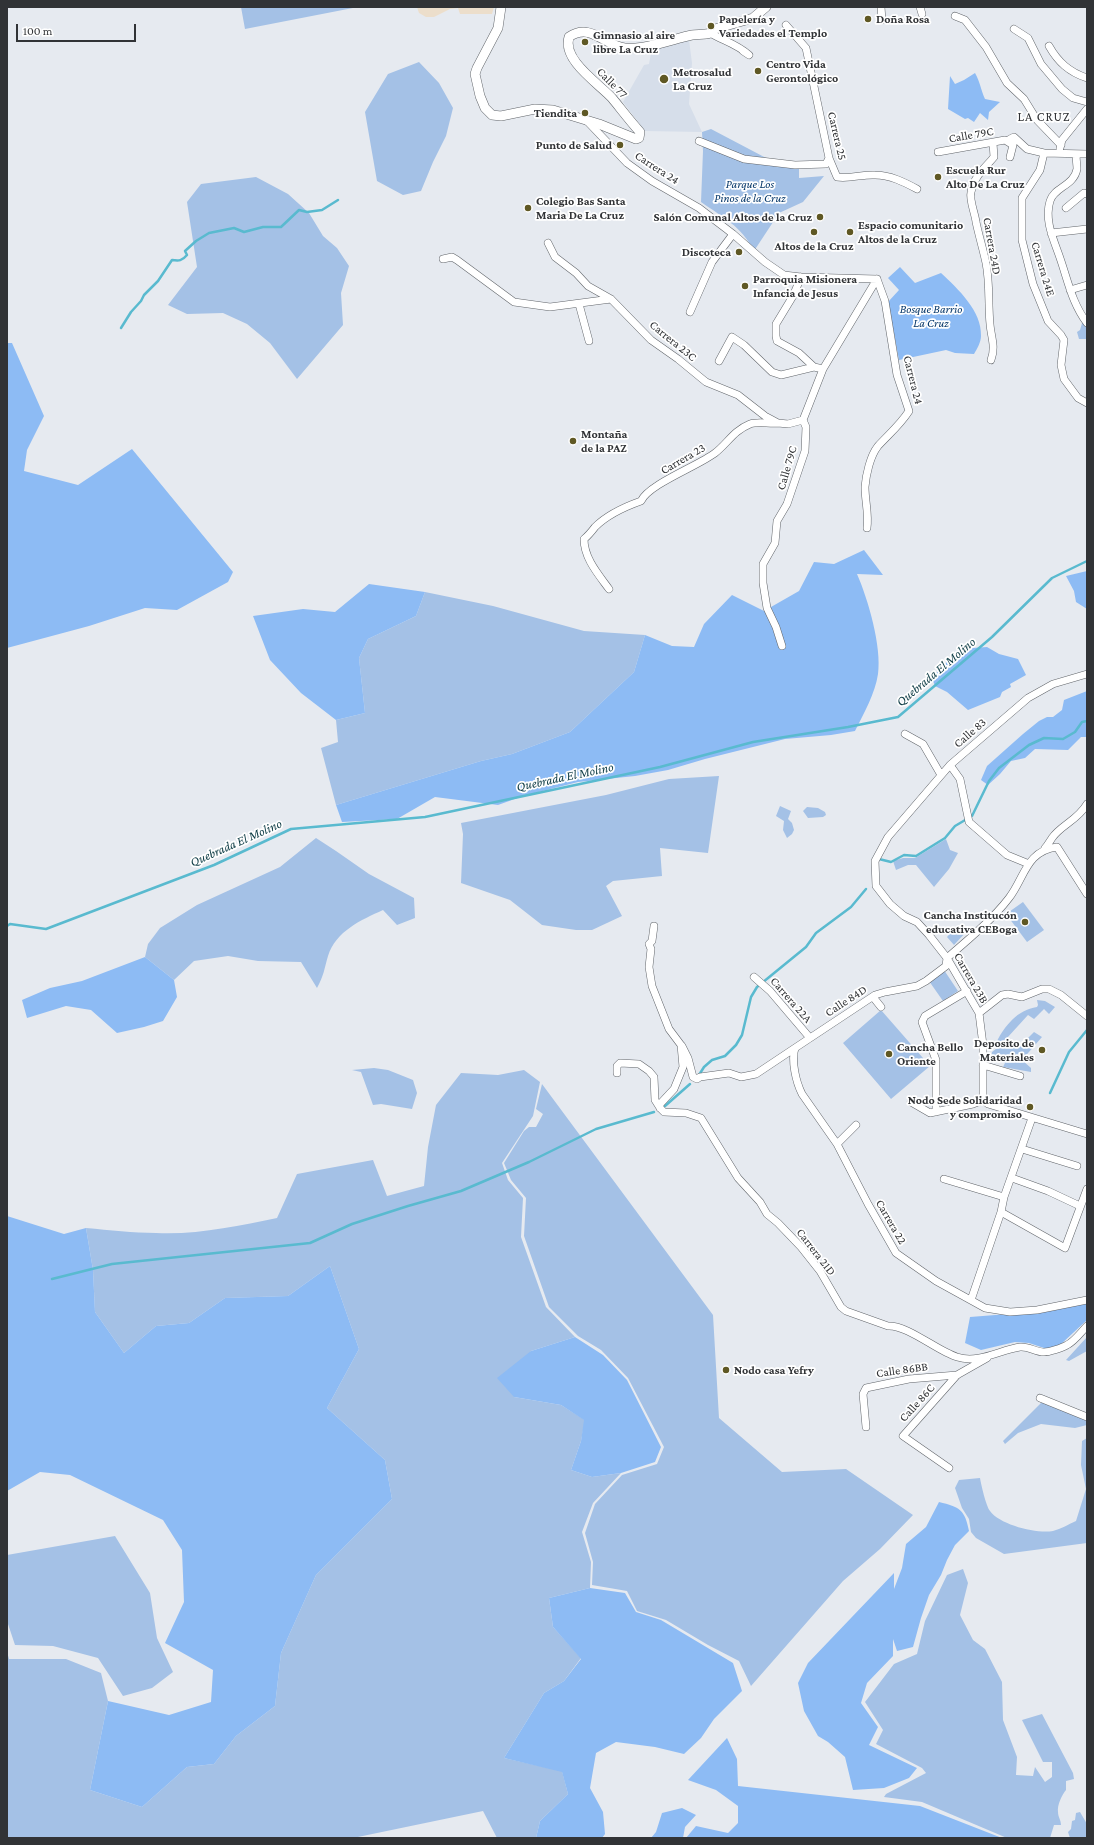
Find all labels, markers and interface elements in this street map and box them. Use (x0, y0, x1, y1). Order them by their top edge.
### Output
place label: Papelería y Variedades el Templo (719, 12, 827, 40)
place label: Doña Rosa (876, 12, 930, 26)
marker: Doña Rosa (863, 14, 873, 24)
scale bar (18, 16, 138, 42)
marker: Papelería y Variedades el Templo (706, 21, 716, 31)
text: 100 m (23, 24, 52, 38)
place label: Gimnasio al aire libre La Cruz (593, 28, 675, 56)
marker: Gimnasio al aire libre La Cruz (580, 37, 590, 47)
place label: Centro Vida Gerontológico (766, 57, 838, 85)
street label: Calle 77 (594, 65, 630, 101)
place label: Metrosalud La Cruz (673, 65, 732, 93)
marker: Centro Vida Gerontológico (753, 66, 763, 76)
marker: Metrosalud La Cruz (658, 73, 670, 85)
place label: Tiendita (534, 106, 577, 120)
marker: Tiendita (580, 108, 590, 118)
district label: LA CRUZ (1017, 109, 1071, 125)
street label: Carrera 25 (824, 110, 850, 162)
street label: Calle 79C (948, 124, 994, 146)
place label: Punto de Salud (536, 138, 612, 152)
marker: Punto de Salud (615, 140, 625, 150)
street label: Carrera 24 (632, 148, 682, 188)
place label: Escuela Rur Alto De La Cruz (946, 163, 1025, 191)
marker: Escuela Rur Alto De La Cruz (933, 172, 943, 182)
park label: Parque Los Pinos de la Cruz (714, 177, 786, 205)
place label: Colegio Bas Santa Maria De La Cruz (536, 194, 626, 222)
marker: Colegio Bas Santa Maria De La Cruz (523, 203, 533, 213)
place label: Salón Comunal Altos de la Cruz (653, 210, 812, 224)
marker: Salón Comunal Altos de la Cruz (815, 212, 825, 222)
street label: Carrera 24D (980, 216, 1004, 276)
place label: Espacio comunitario Altos de la Cruz (858, 218, 963, 246)
marker: Altos de la Cruz (809, 227, 819, 237)
marker: Espacio comunitario Altos de la Cruz (845, 227, 855, 237)
place label: Altos de la Cruz (775, 239, 853, 253)
street label: Carrera 24E (1028, 240, 1058, 298)
place label: Discoteca (682, 245, 731, 259)
marker: Discoteca (734, 247, 744, 257)
place label: Parroquia Misionera Infancia de Jesus (753, 272, 857, 300)
marker: Parroquia Misionera Infancia de Jesus (740, 281, 750, 291)
park label: Bosque Barrio La Cruz (900, 302, 962, 330)
street label: Carrera 23C (647, 318, 699, 364)
street label: Carrera 24 (900, 354, 926, 406)
place label: Montaña de la PAZ (581, 427, 627, 455)
marker: Montaña de la PAZ (568, 436, 578, 446)
street label: Carrera 23 (658, 440, 708, 478)
street label: Calle 79C (774, 444, 800, 492)
water label: Quebrada El Molino (893, 634, 979, 710)
street label: Calle 83 (951, 715, 989, 751)
water label: Quebrada El Molino (515, 759, 615, 795)
water label: Quebrada El Molino (188, 816, 284, 870)
place label: Cancha Institucón educativa CEBoga (923, 908, 1017, 936)
marker: Cancha Institucón educativa CEBoga (1020, 917, 1030, 927)
street label: Carrera 23B (951, 950, 991, 1006)
street label: Carrera 22A (767, 974, 815, 1026)
street label: Calle 84D (822, 982, 870, 1020)
place label: Deposito de Materiales (974, 1036, 1034, 1064)
place label: Cancha Bello Oriente (897, 1040, 963, 1068)
marker: Deposito de Materiales (1037, 1045, 1047, 1055)
marker: Cancha Bello Oriente (884, 1049, 894, 1059)
place label: Nodo Sede Solidaridad y compromiso (908, 1093, 1022, 1121)
marker: Nodo Sede Solidaridad y compromiso (1025, 1102, 1035, 1112)
street label: Carrera 22 (872, 1197, 910, 1247)
street label: Carrera 21D (793, 1226, 839, 1278)
street label: Calle 86BB (875, 1359, 929, 1381)
place label: Nodo casa Yefry (734, 1363, 814, 1377)
marker: Nodo casa Yefry (721, 1365, 731, 1375)
street label: Calle 86C (896, 1381, 938, 1425)

